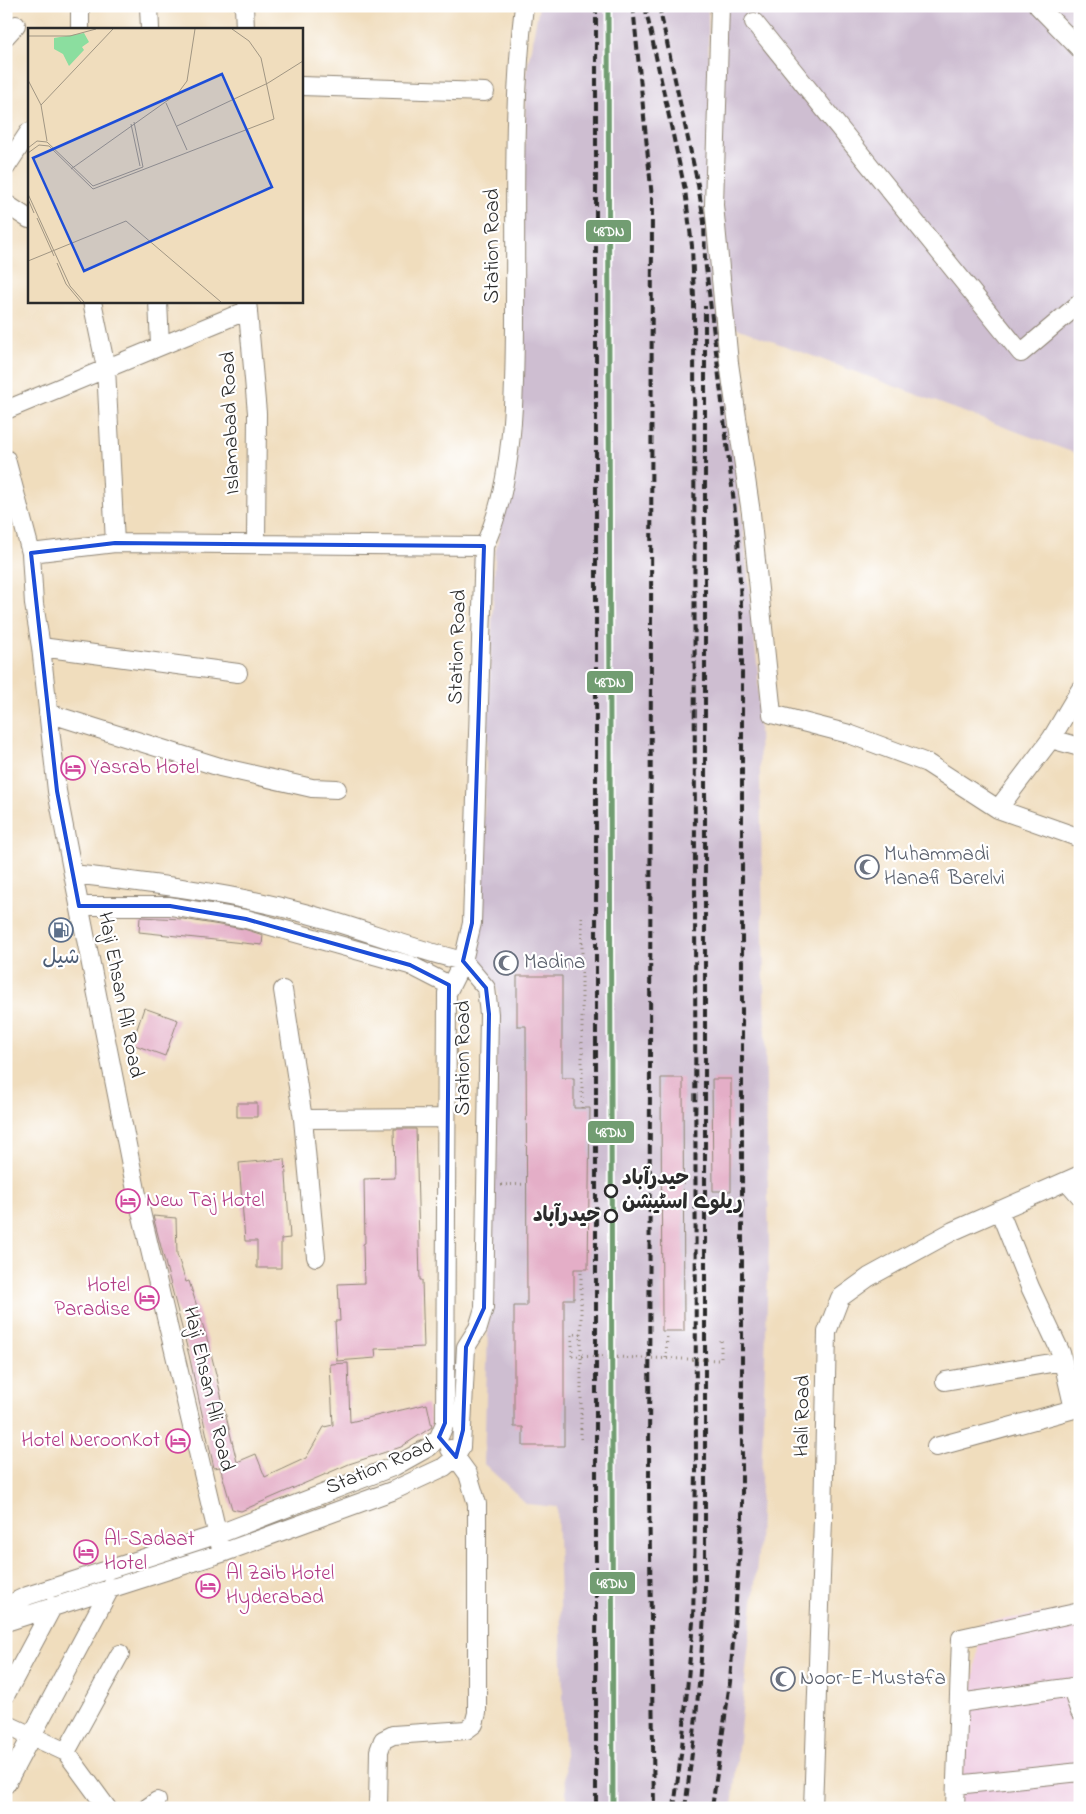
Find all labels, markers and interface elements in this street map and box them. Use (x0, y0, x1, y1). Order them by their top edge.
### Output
inset map (28, 28, 302, 302)
street label: Station Road (478, 188, 508, 303)
line badge: 48DN (585, 219, 632, 243)
text: 48DN (593, 222, 624, 243)
street label: Islamabad Road (214, 351, 248, 495)
street label: Station Road (441, 589, 475, 705)
line badge: 48DN (586, 670, 634, 694)
text: 48DN (594, 673, 625, 694)
place label: Yasrab Hotel (90, 753, 199, 783)
hotel icon: Yasrab Hotel (60, 755, 86, 781)
place label: Muhammadi Hanafi Barelvi (884, 840, 1005, 894)
mosque icon: Muhammadi Hanafi Barelvi (854, 854, 880, 880)
street label: Haji Ehsan Ali Road (89, 910, 151, 1081)
fuel station icon: شیل (48, 917, 74, 943)
place label: شیل (42, 943, 80, 973)
place label: Madina (524, 948, 585, 978)
mosque icon: Madina (493, 950, 519, 976)
street label: Station Road (449, 1000, 479, 1115)
line badge: 48DN (587, 1120, 635, 1144)
text: 48DN (595, 1123, 626, 1144)
place label: حیدرآباد ریلوے اسٹیشن (622, 1164, 743, 1218)
marker: حیدرآباد ریلوے اسٹیشن (604, 1184, 618, 1198)
place label: New Taj Hotel (146, 1186, 265, 1216)
hotel icon: New Taj Hotel (115, 1188, 141, 1214)
place label: حیدرآباد (533, 1201, 600, 1231)
marker: حیدرآباد (604, 1209, 618, 1223)
place label: Hotel Paradise (54, 1271, 131, 1325)
hotel icon: Hotel Paradise (134, 1285, 160, 1311)
street label: Haji Ehsan Ali Road (174, 1304, 242, 1475)
street label: Hali Road (787, 1375, 819, 1457)
place label: Hotel NeroonKot (21, 1426, 160, 1456)
hotel icon: Hotel NeroonKot (165, 1428, 191, 1454)
street label: Station Road (321, 1431, 439, 1503)
place label: Al-Sadaat Hotel (104, 1525, 195, 1579)
hotel icon: Al-Sadaat Hotel (73, 1539, 99, 1565)
place label: Al Zaib Hotel Hyderabad (226, 1559, 334, 1615)
line badge: 48DN (589, 1571, 636, 1595)
hotel icon: Al Zaib Hotel Hyderabad (195, 1573, 221, 1599)
text: 48DN (596, 1574, 627, 1595)
place label: Noor-E-Mustafa (800, 1664, 946, 1694)
mosque icon: Noor-E-Mustafa (770, 1666, 796, 1692)

